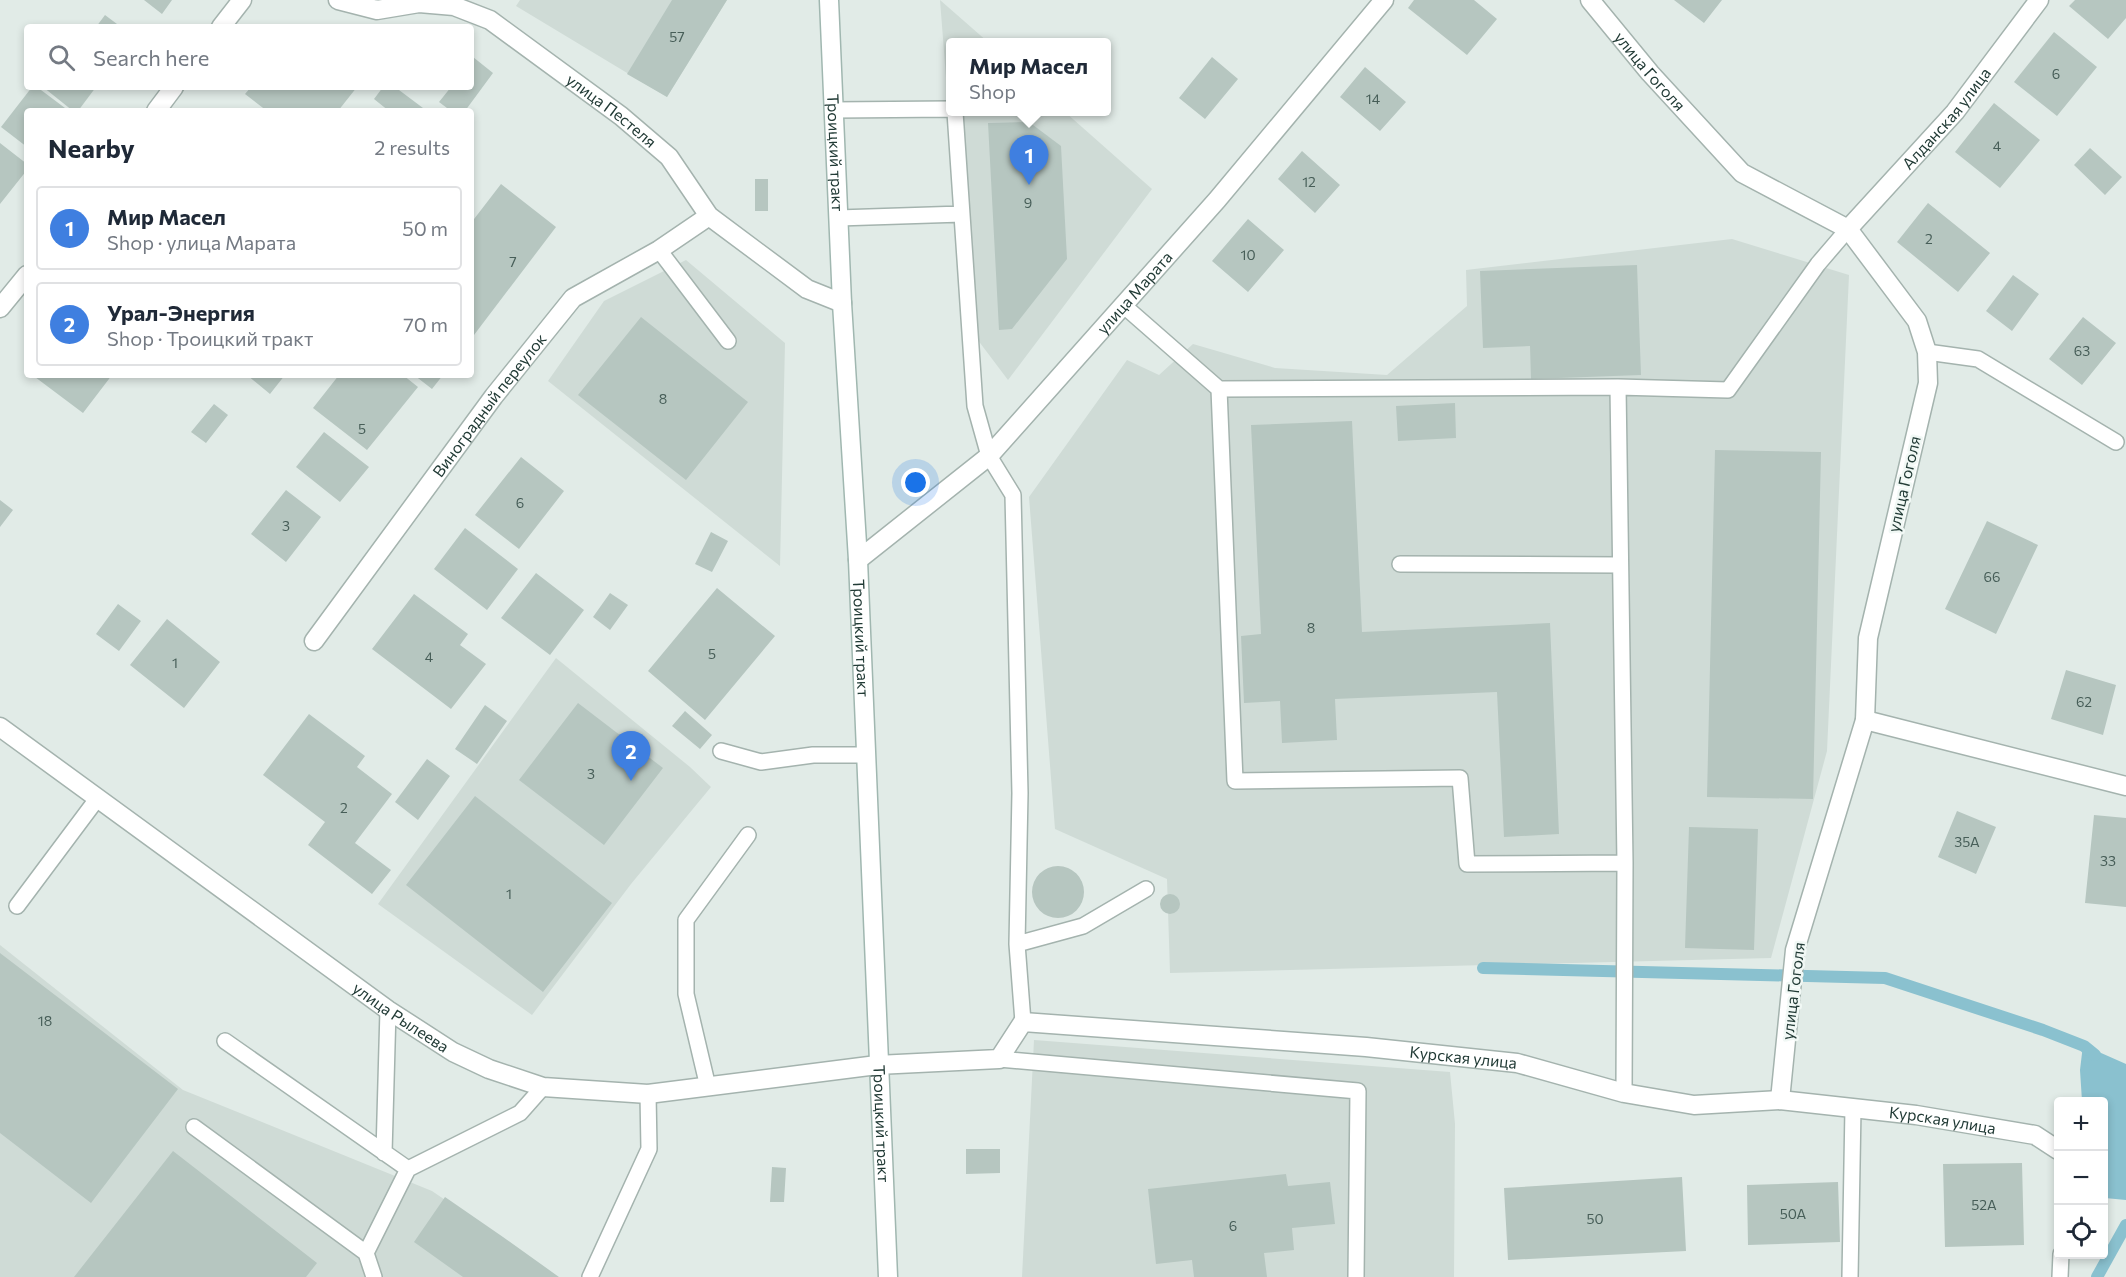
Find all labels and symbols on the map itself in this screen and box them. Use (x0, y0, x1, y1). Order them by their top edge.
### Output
house number: 57 (669, 28, 685, 45)
street label: улица Гоголя (1611, 28, 1690, 114)
street label: Алданская улица (1898, 64, 1994, 173)
house number: 6 (2052, 65, 2060, 82)
street label: улица Пестеля (563, 69, 660, 151)
house number: 14 (1366, 90, 1381, 107)
street label: Троицкий тракт (824, 94, 848, 212)
pin: 1 (1010, 136, 1048, 185)
house number: 4 (1993, 137, 2002, 154)
house number: 12 (1302, 173, 1316, 190)
house number: 9 (1024, 194, 1032, 211)
house number: 2 (1925, 230, 1933, 247)
house number: 10 (1240, 246, 1256, 263)
street label: улица Марата (1092, 247, 1176, 337)
house number: 7 (509, 253, 517, 270)
street label: Виноградный переулок (428, 329, 550, 480)
house number: 63 (2074, 342, 2090, 359)
house number: 8 (659, 390, 667, 407)
house number: 5 (358, 420, 366, 437)
street label: улица Гоголя (1883, 434, 1924, 534)
your location (901, 468, 930, 497)
house number: 6 (516, 494, 524, 511)
house number: 3 (282, 517, 290, 534)
house number: 66 (1984, 568, 2001, 585)
street label: Троицкий тракт (850, 579, 874, 698)
house number: 8 (1307, 619, 1315, 636)
house number: 5 (708, 645, 716, 662)
house number: 4 (425, 648, 434, 665)
house number: 1 (172, 654, 178, 671)
house number: 62 (2076, 693, 2092, 710)
pin: 2 (612, 732, 650, 781)
house number: 3 (587, 765, 595, 782)
house number: 2 (340, 799, 348, 816)
house number: 35А (1954, 833, 1980, 850)
house number: 33 (2100, 852, 2116, 869)
house number: 1 (506, 885, 512, 902)
street label: улица Гоголя (1777, 941, 1808, 1041)
street label: улица Рылеева (350, 978, 453, 1056)
house number: 18 (38, 1012, 52, 1029)
street label: Курская улица (1409, 1042, 1518, 1072)
street label: Троицкий тракт (870, 1065, 894, 1183)
street label: Курская улица (1888, 1102, 1997, 1137)
house number: 52А (1971, 1196, 1997, 1213)
house number: 50А (1780, 1205, 1807, 1222)
house number: 50 (1586, 1210, 1604, 1227)
house number: 6 (1229, 1217, 1237, 1234)

